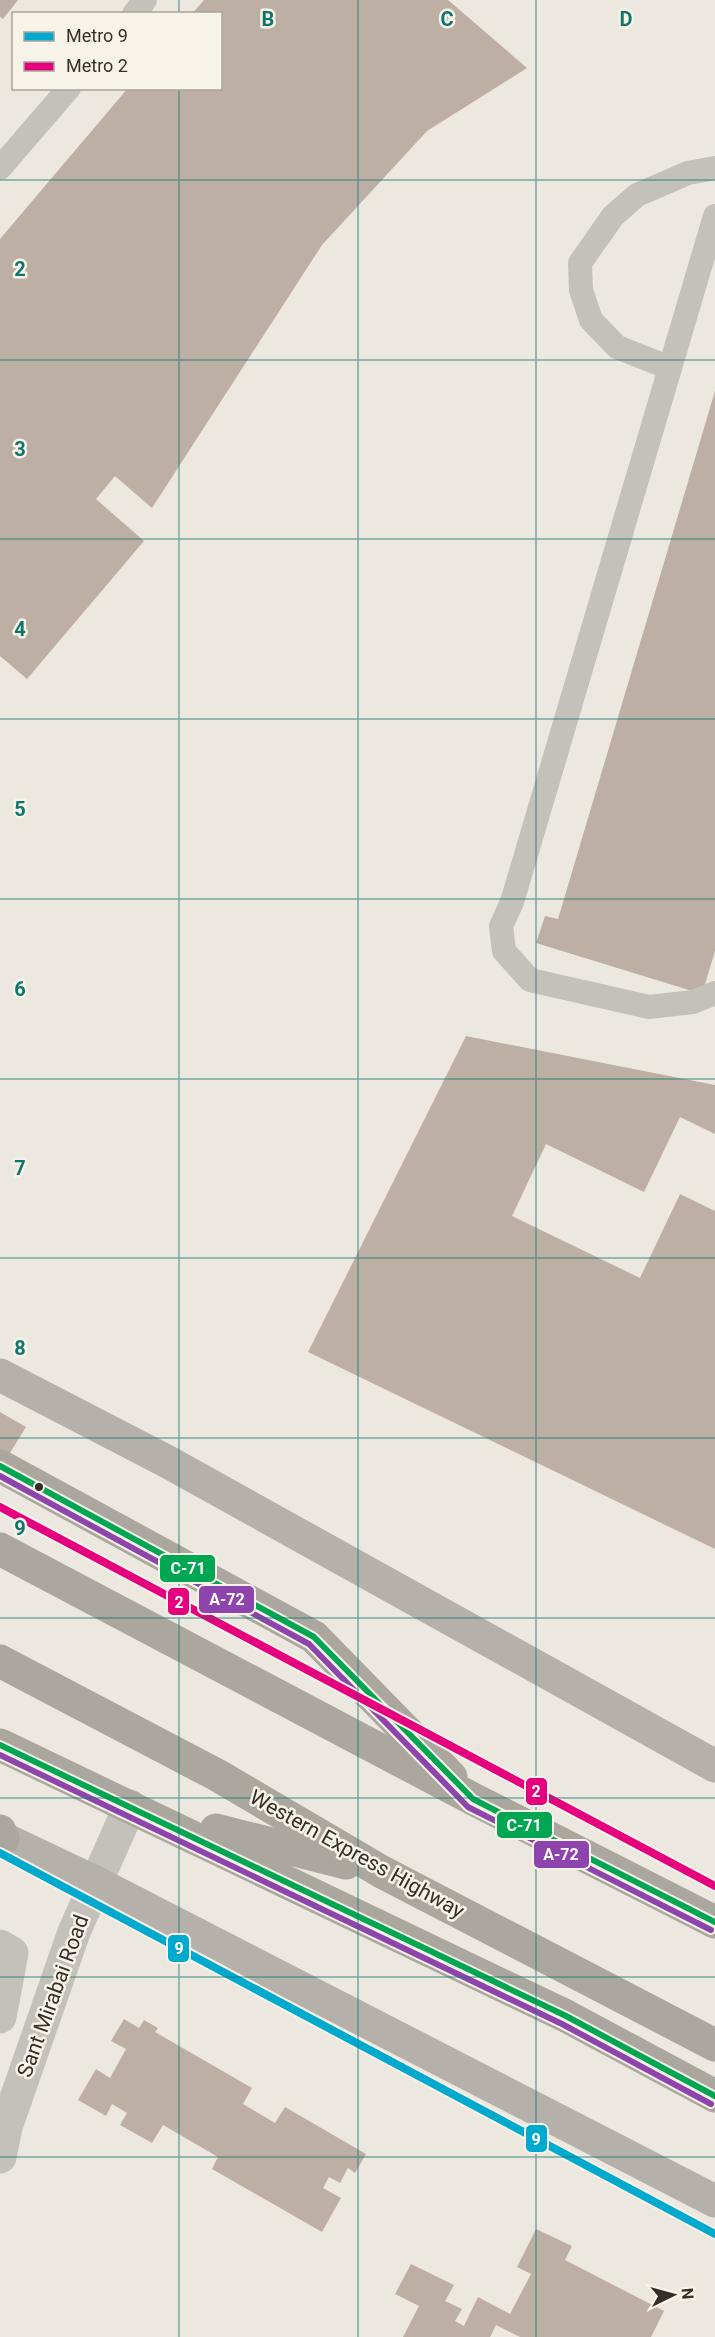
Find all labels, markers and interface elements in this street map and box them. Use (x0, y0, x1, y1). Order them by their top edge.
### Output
text: B (262, 7, 274, 31)
text: C (440, 7, 454, 31)
text: D (620, 7, 633, 31)
legend (12, 12, 222, 90)
text: Metro 9 (66, 25, 128, 46)
text: Metro 2 (66, 55, 128, 76)
text: 2 (14, 257, 26, 281)
text: 3 (14, 437, 26, 461)
text: 4 (14, 617, 26, 641)
text: 5 (14, 797, 26, 821)
text: 6 (14, 977, 26, 1001)
text: 7 (14, 1156, 26, 1180)
text: 8 (14, 1336, 26, 1360)
unlabelled marker (33, 1481, 45, 1493)
text: 9 (14, 1516, 26, 1540)
line badge: C-71 (159, 1554, 216, 1583)
text: C-71 (170, 1559, 206, 1578)
line badge: A-72 (198, 1585, 255, 1614)
line badge: 2 (167, 1587, 190, 1616)
text: A-72 (209, 1590, 245, 1609)
text: 2 (174, 1593, 184, 1612)
line badge: 2 (525, 1777, 548, 1806)
text: 2 (531, 1782, 541, 1801)
street label: Western Express Highway (245, 1785, 469, 1923)
line badge: C-71 (496, 1811, 553, 1839)
text: C-71 (506, 1816, 542, 1835)
line badge: A-72 (533, 1840, 590, 1869)
text: A-72 (543, 1845, 579, 1864)
street label: Sant Mirabai Road (13, 1912, 93, 2080)
line badge: 9 (167, 1934, 190, 1963)
text: 9 (174, 1939, 184, 1958)
line badge: 9 (525, 2124, 548, 2153)
text: 9 (531, 2130, 541, 2149)
north arrow (643, 2265, 703, 2325)
text: N (677, 2287, 697, 2300)

